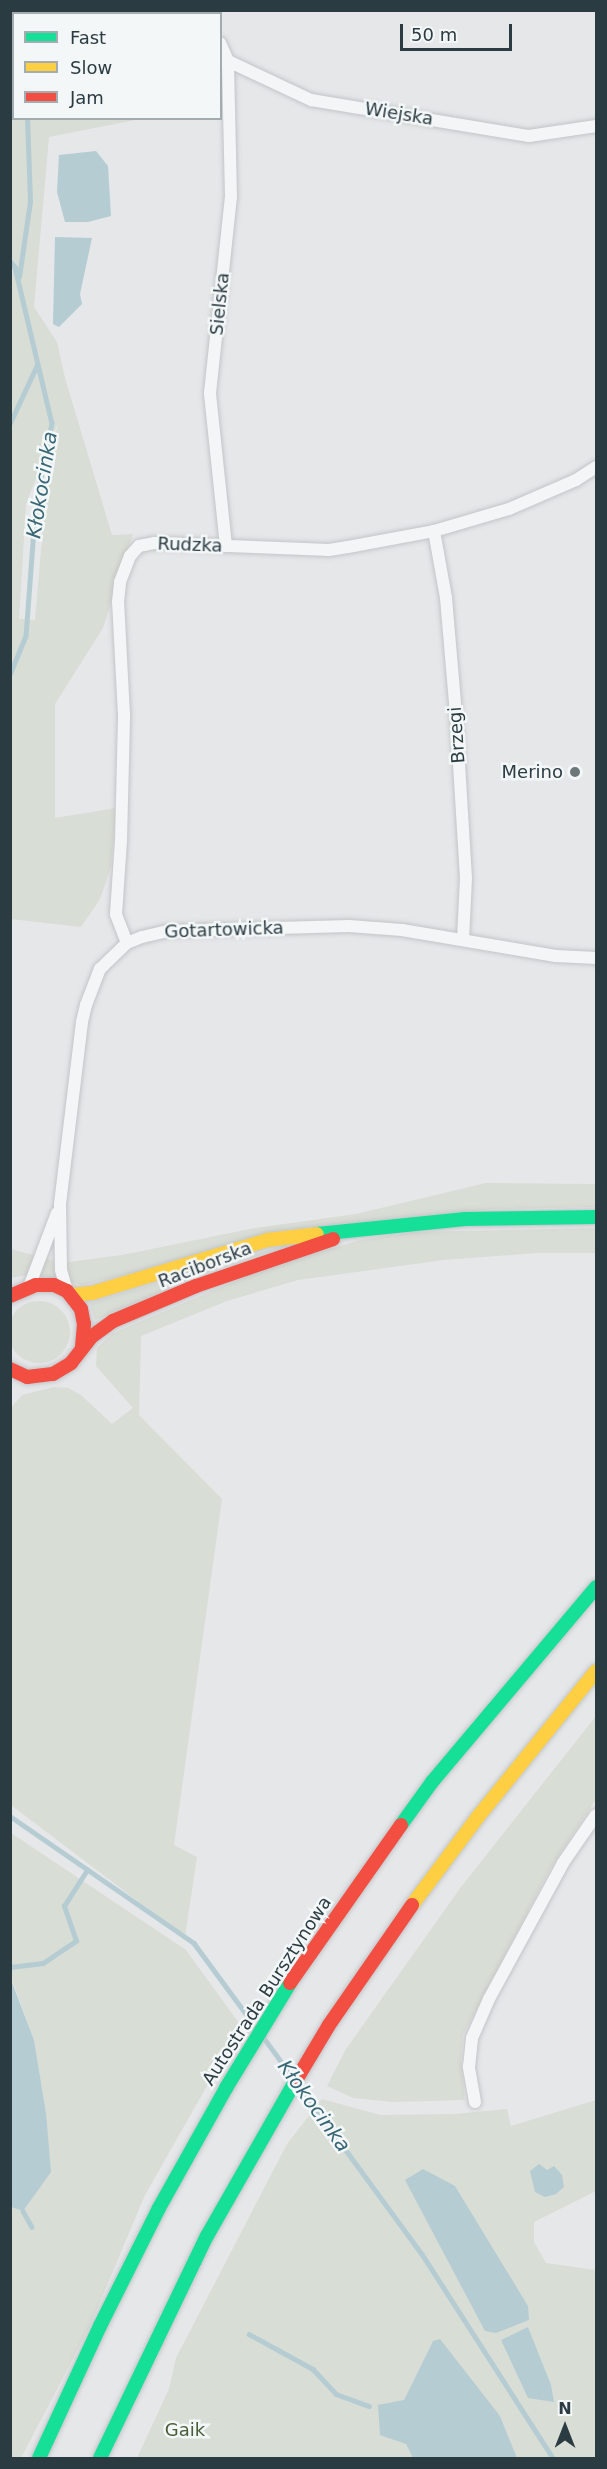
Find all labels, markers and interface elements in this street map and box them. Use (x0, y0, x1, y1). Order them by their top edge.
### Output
legend (12, 12, 222, 120)
scale bar (403, 12, 516, 50)
text: 50 m (411, 24, 457, 45)
text: Fast (70, 27, 106, 48)
text: Slow (70, 57, 112, 78)
text: Jam (70, 87, 104, 108)
street label: Wiejska (363, 98, 435, 130)
street label: Sielska (206, 272, 234, 336)
water label: Kłokocinka (22, 430, 62, 540)
street label: Rudzka (157, 533, 223, 557)
street label: Brzegi (444, 706, 470, 764)
place label: Merino (502, 761, 563, 783)
marker: Merino (568, 765, 582, 779)
street label: Gotartowicka (164, 917, 284, 943)
street label: Raciborska (155, 1237, 255, 1293)
street label: Autostrada Bursztynowa (198, 1893, 336, 2089)
water label: Kłokocinka (273, 2055, 355, 2157)
north arrow (535, 2397, 595, 2457)
text: N (558, 2399, 572, 2418)
park label: Gaik (165, 2419, 205, 2441)

